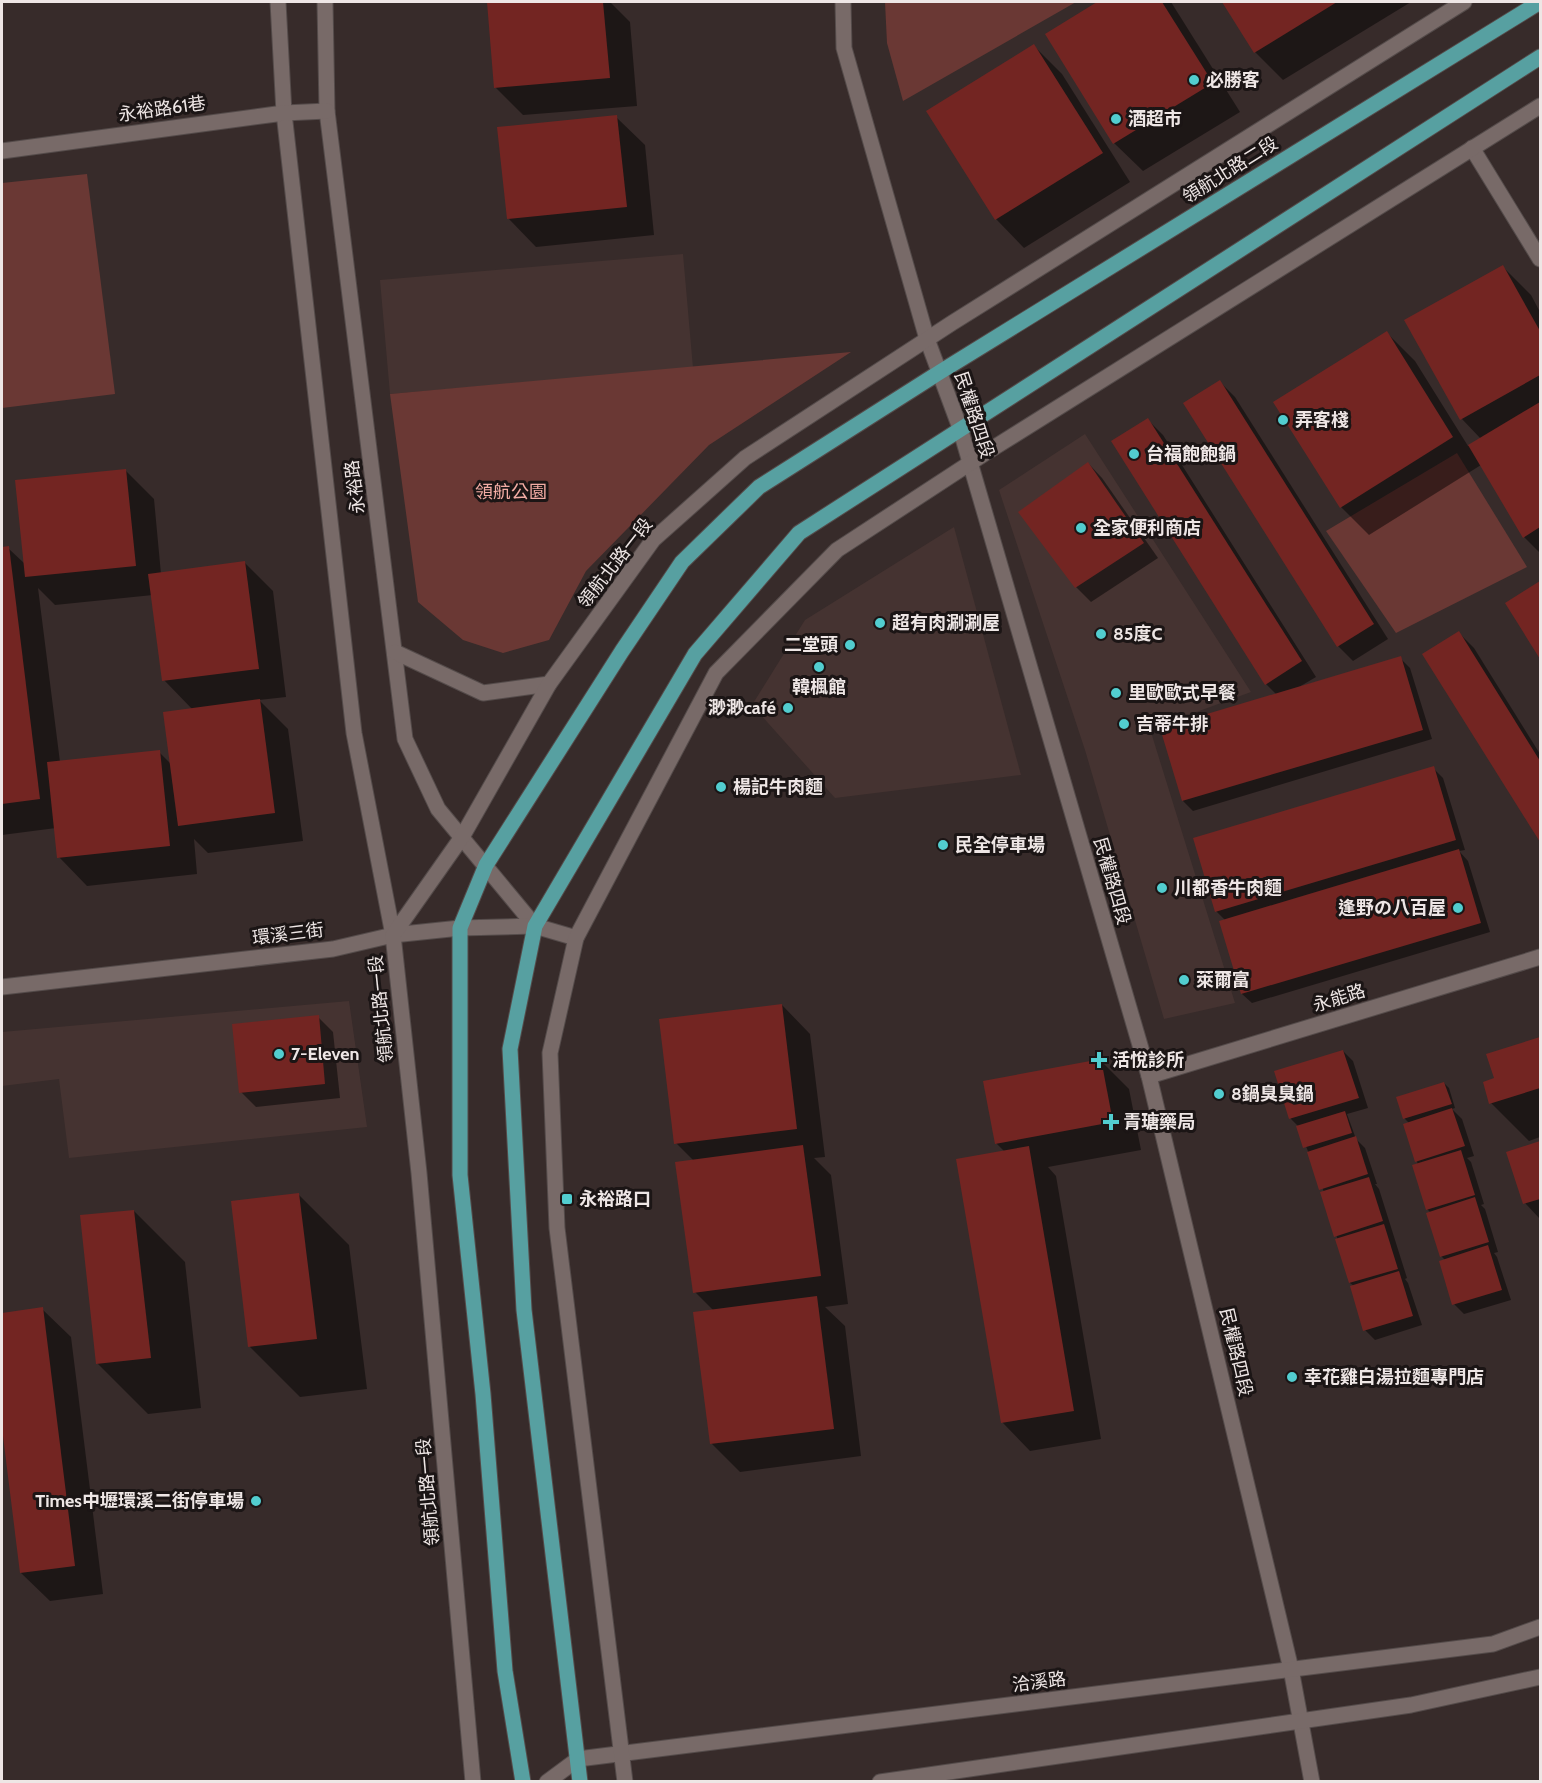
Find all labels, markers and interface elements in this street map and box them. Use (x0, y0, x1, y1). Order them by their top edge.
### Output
place label: 必勝客 (1206, 69, 1260, 91)
marker: 必勝客 (1187, 73, 1201, 87)
street label: 永裕路61巷 (117, 92, 207, 126)
place label: 酒超市 (1128, 108, 1182, 130)
marker: 酒超市 (1109, 112, 1123, 126)
street label: 領航北路二段 (1178, 132, 1282, 208)
street label: 民權路四段 (950, 369, 998, 461)
place label: 弄客棧 (1295, 409, 1349, 431)
marker: 弄客棧 (1276, 413, 1290, 427)
place label: 台福飽飽鍋 (1146, 443, 1236, 465)
marker: 台福飽飽鍋 (1127, 447, 1141, 461)
street label: 永裕路 (341, 459, 369, 515)
park label: 領航公園 (475, 481, 547, 503)
street label: 領航北路一段 (573, 514, 657, 612)
place label: 全家便利商店 (1093, 517, 1201, 539)
marker: 全家便利商店 (1074, 521, 1088, 535)
place label: 超有肉涮涮屋 (892, 612, 1000, 634)
marker: 超有肉涮涮屋 (873, 616, 887, 630)
place label: 85度C (1113, 623, 1163, 645)
marker: 85度C (1094, 627, 1108, 641)
place label: 二堂頭 (784, 634, 838, 656)
marker: 二堂頭 (843, 638, 857, 652)
marker: 韓楓館 (812, 660, 826, 674)
place label: 韓楓館 (792, 676, 846, 698)
place label: 里歐歐式早餐 (1128, 682, 1236, 704)
marker: 里歐歐式早餐 (1109, 686, 1123, 700)
place label: 渺渺café (708, 697, 776, 719)
marker: 渺渺café (781, 701, 795, 715)
place label: 吉蒂牛排 (1136, 713, 1208, 735)
marker: 吉蒂牛排 (1117, 717, 1131, 731)
place label: 楊記牛肉麵 (733, 776, 823, 798)
marker: 楊記牛肉麵 (714, 780, 728, 794)
place label: 民全停車場 (955, 834, 1045, 856)
street label: 民權路四段 (1089, 835, 1135, 927)
marker: 民全停車場 (936, 838, 950, 852)
place label: 川都香牛肉麵 (1174, 877, 1282, 899)
marker: 川都香牛肉麵 (1155, 881, 1169, 895)
place label: 逢野の八百屋 (1338, 897, 1446, 919)
marker: 逢野の八百屋 (1451, 901, 1465, 915)
street label: 環溪三街 (251, 919, 325, 949)
street label: 領航北路一段 (364, 954, 398, 1064)
place label: 萊爾富 (1196, 969, 1250, 991)
marker: 萊爾富 (1177, 973, 1191, 987)
street label: 永能路 (1310, 980, 1368, 1016)
place label: 7-Eleven (291, 1043, 359, 1065)
marker: 7-Eleven (272, 1047, 286, 1061)
place label: 活悅診所 (1112, 1049, 1184, 1071)
marker: 活悅診所 (1090, 1051, 1108, 1069)
place label: 8鍋臭臭鍋 (1231, 1083, 1314, 1105)
marker: 8鍋臭臭鍋 (1212, 1087, 1226, 1101)
place label: 青瑭藥局 (1123, 1111, 1195, 1133)
marker: 青瑭藥局 (1104, 1115, 1118, 1129)
place label: 永裕路口 (579, 1188, 651, 1210)
marker: 永裕路口 (560, 1192, 574, 1206)
street label: 民權路四段 (1215, 1306, 1257, 1398)
place label: 幸花雞白湯拉麵專門店 (1304, 1366, 1484, 1388)
marker: 幸花雞白湯拉麵專門店 (1285, 1370, 1299, 1384)
street label: 領航北路一段 (412, 1437, 444, 1547)
place label: Times中壢環溪二街停車場 (35, 1490, 244, 1512)
marker: Times中壢環溪二街停車場 (249, 1494, 263, 1508)
street label: 洽溪路 (1011, 1668, 1067, 1696)

